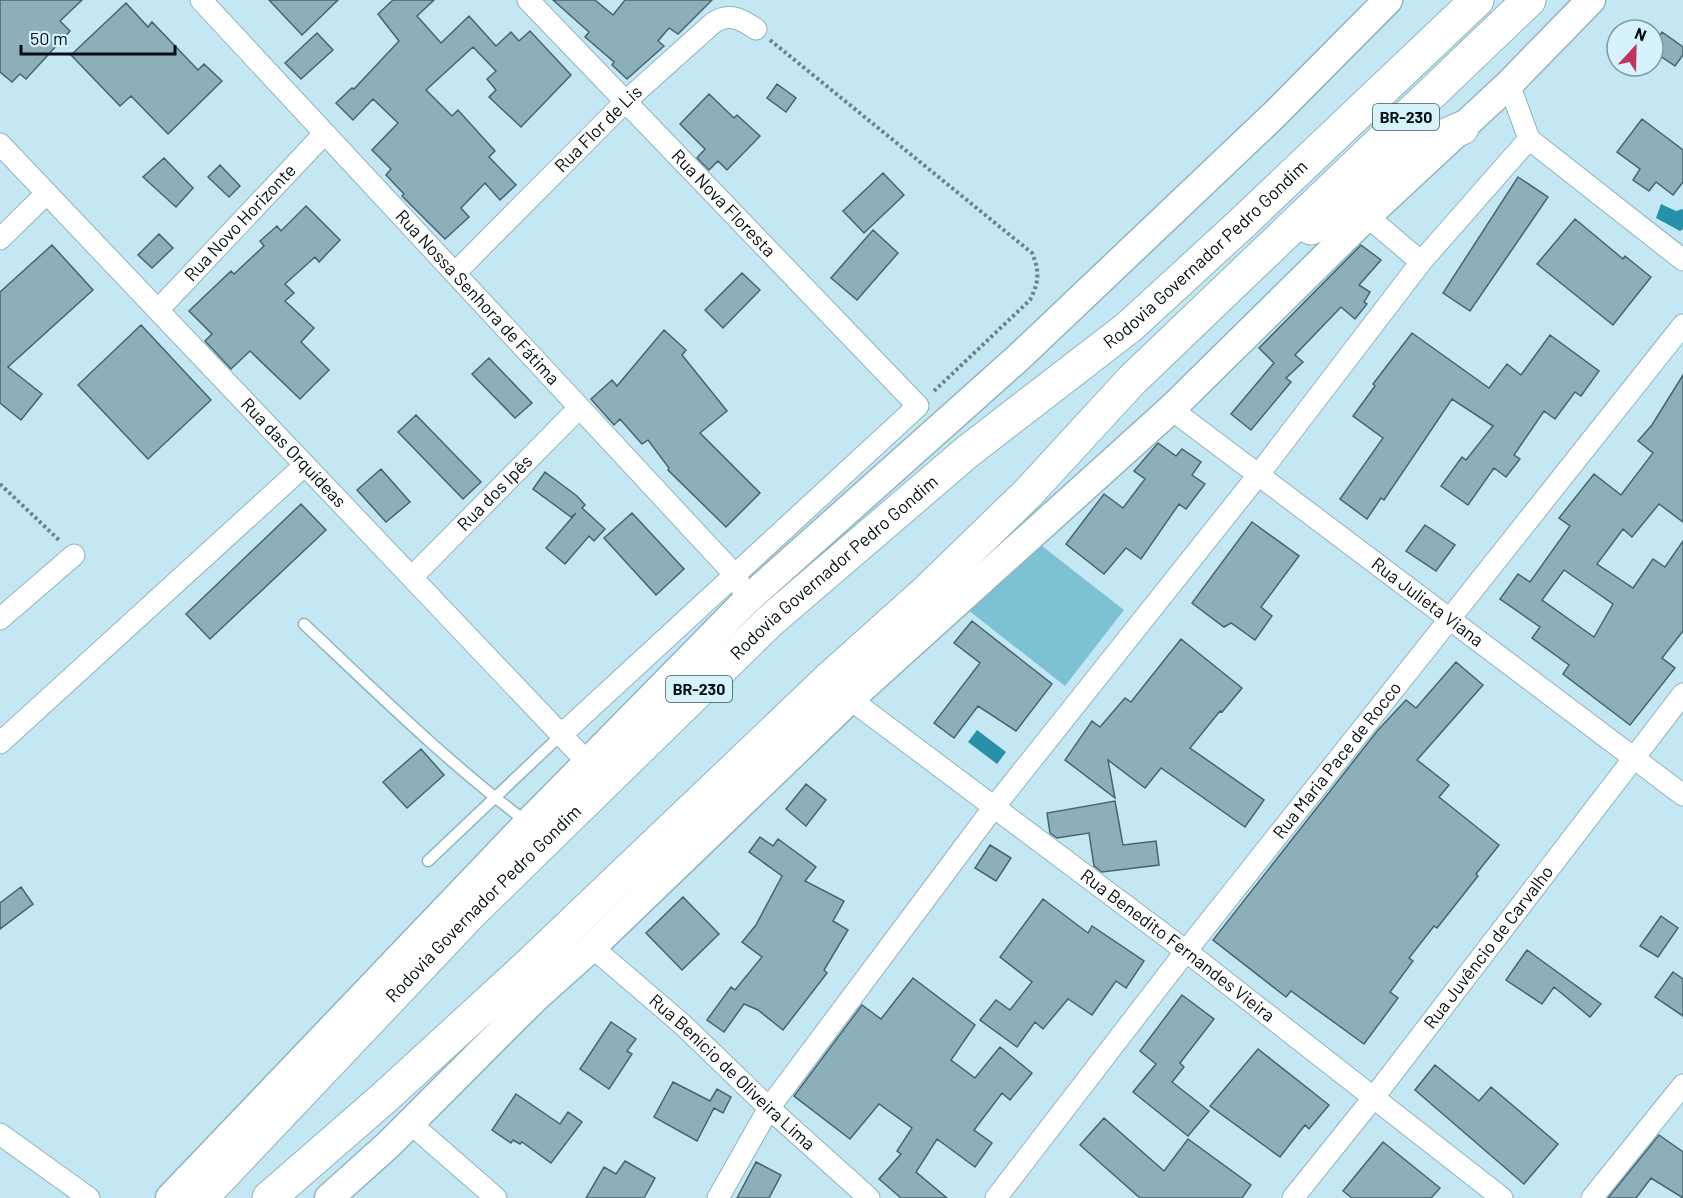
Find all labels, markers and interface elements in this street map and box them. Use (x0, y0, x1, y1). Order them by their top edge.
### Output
scale bar (21, 18, 176, 56)
north arrow (1605, 18, 1665, 78)
text: N (1632, 23, 1649, 44)
text: 50 m (30, 27, 68, 49)
street label: Rua Flor de Lis (550, 80, 646, 176)
road number: BR-230 (1373, 104, 1439, 130)
street label: Rua Nova Floresta (667, 144, 781, 261)
street label: Rodovia Governador Pedro Gondim (1099, 155, 1312, 353)
street label: Rua Novo Horizonte (179, 159, 300, 285)
street label: Rua Nossa Senhora de Fátima (391, 205, 565, 389)
street label: Rua das Orquídeas (237, 393, 351, 512)
street label: Rua dos Ipês (452, 450, 537, 535)
street label: Rodovia Governador Pedro Gondim (725, 470, 942, 664)
street label: Rua Julieta Viana (1368, 552, 1488, 651)
road number: BR-230 (666, 676, 732, 702)
street label: Rua Maria Pace de Rocco (1268, 677, 1406, 843)
street label: Rodovia Governador Pedro Gondim (380, 800, 585, 1006)
street label: Rua Juvêncio de Carvalho (1418, 861, 1557, 1033)
street label: Rua Benedito Fernandes Vieira (1077, 864, 1280, 1026)
street label: Rua Benício de Oliveira Lima (645, 989, 820, 1154)

